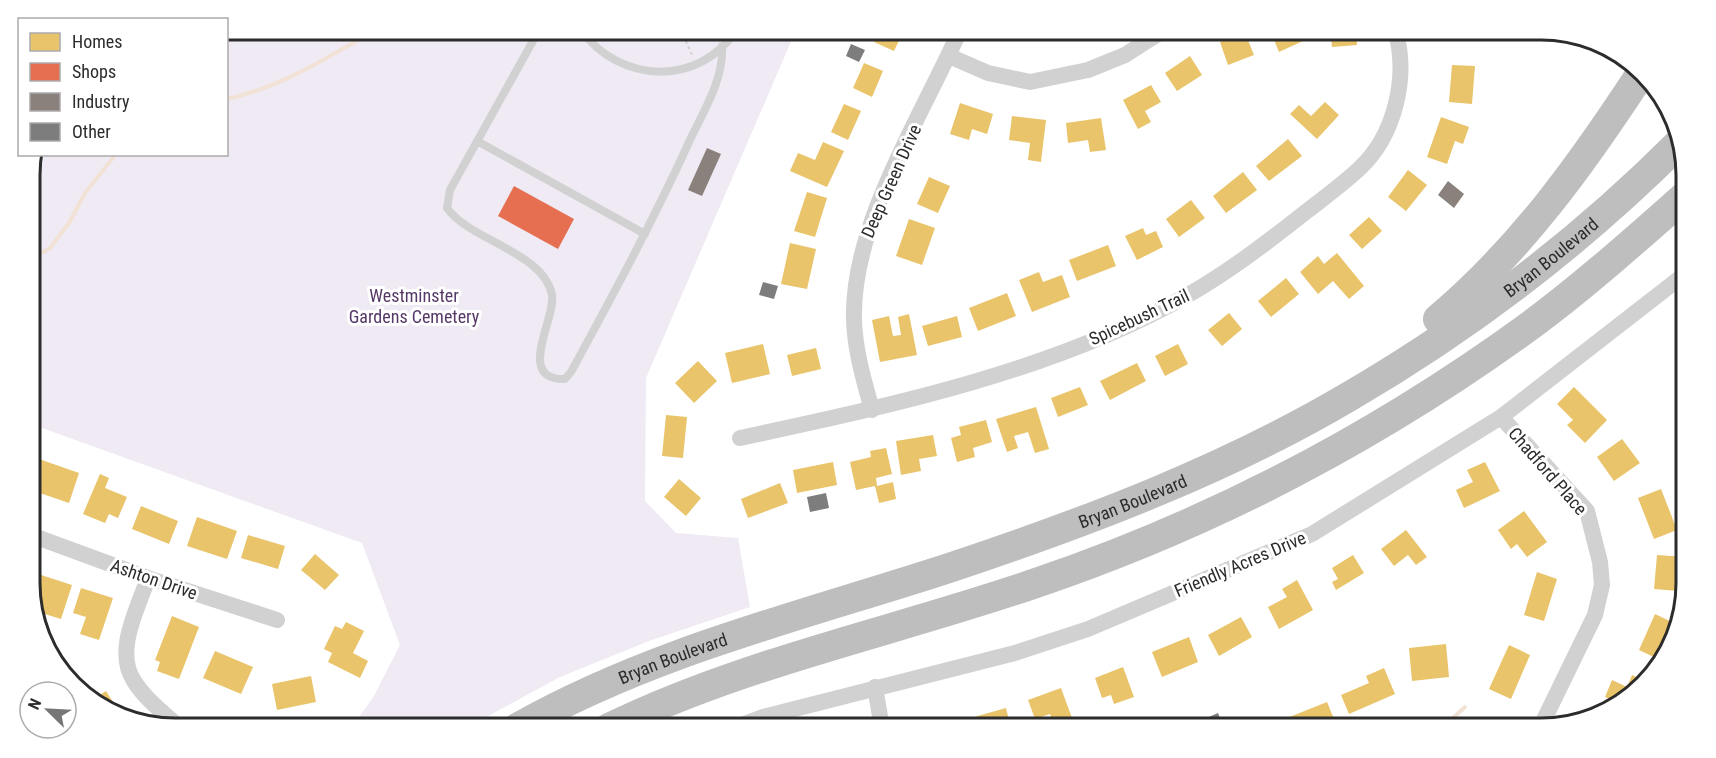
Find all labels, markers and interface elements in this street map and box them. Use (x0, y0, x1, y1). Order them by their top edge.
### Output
legend (18, 18, 228, 156)
text: Homes (72, 31, 122, 52)
text: Shops (72, 61, 116, 82)
text: Industry (72, 91, 130, 112)
text: Other (72, 121, 111, 142)
street label: Deep Green Drive (857, 121, 925, 241)
street label: Bryan Boulevard (1499, 213, 1602, 301)
park label: Westminster Gardens Cemetery (349, 285, 480, 327)
street label: Spicebush Trail (1086, 285, 1192, 349)
street label: Chadford Place (1504, 423, 1592, 519)
street label: Bryan Boulevard (1075, 470, 1190, 532)
street label: Friendly Acres Drive (1171, 527, 1309, 601)
street label: Ashton Drive (108, 554, 200, 604)
street label: Bryan Boulevard (615, 628, 730, 688)
north arrow (18, 680, 78, 740)
text: N (24, 696, 45, 712)

